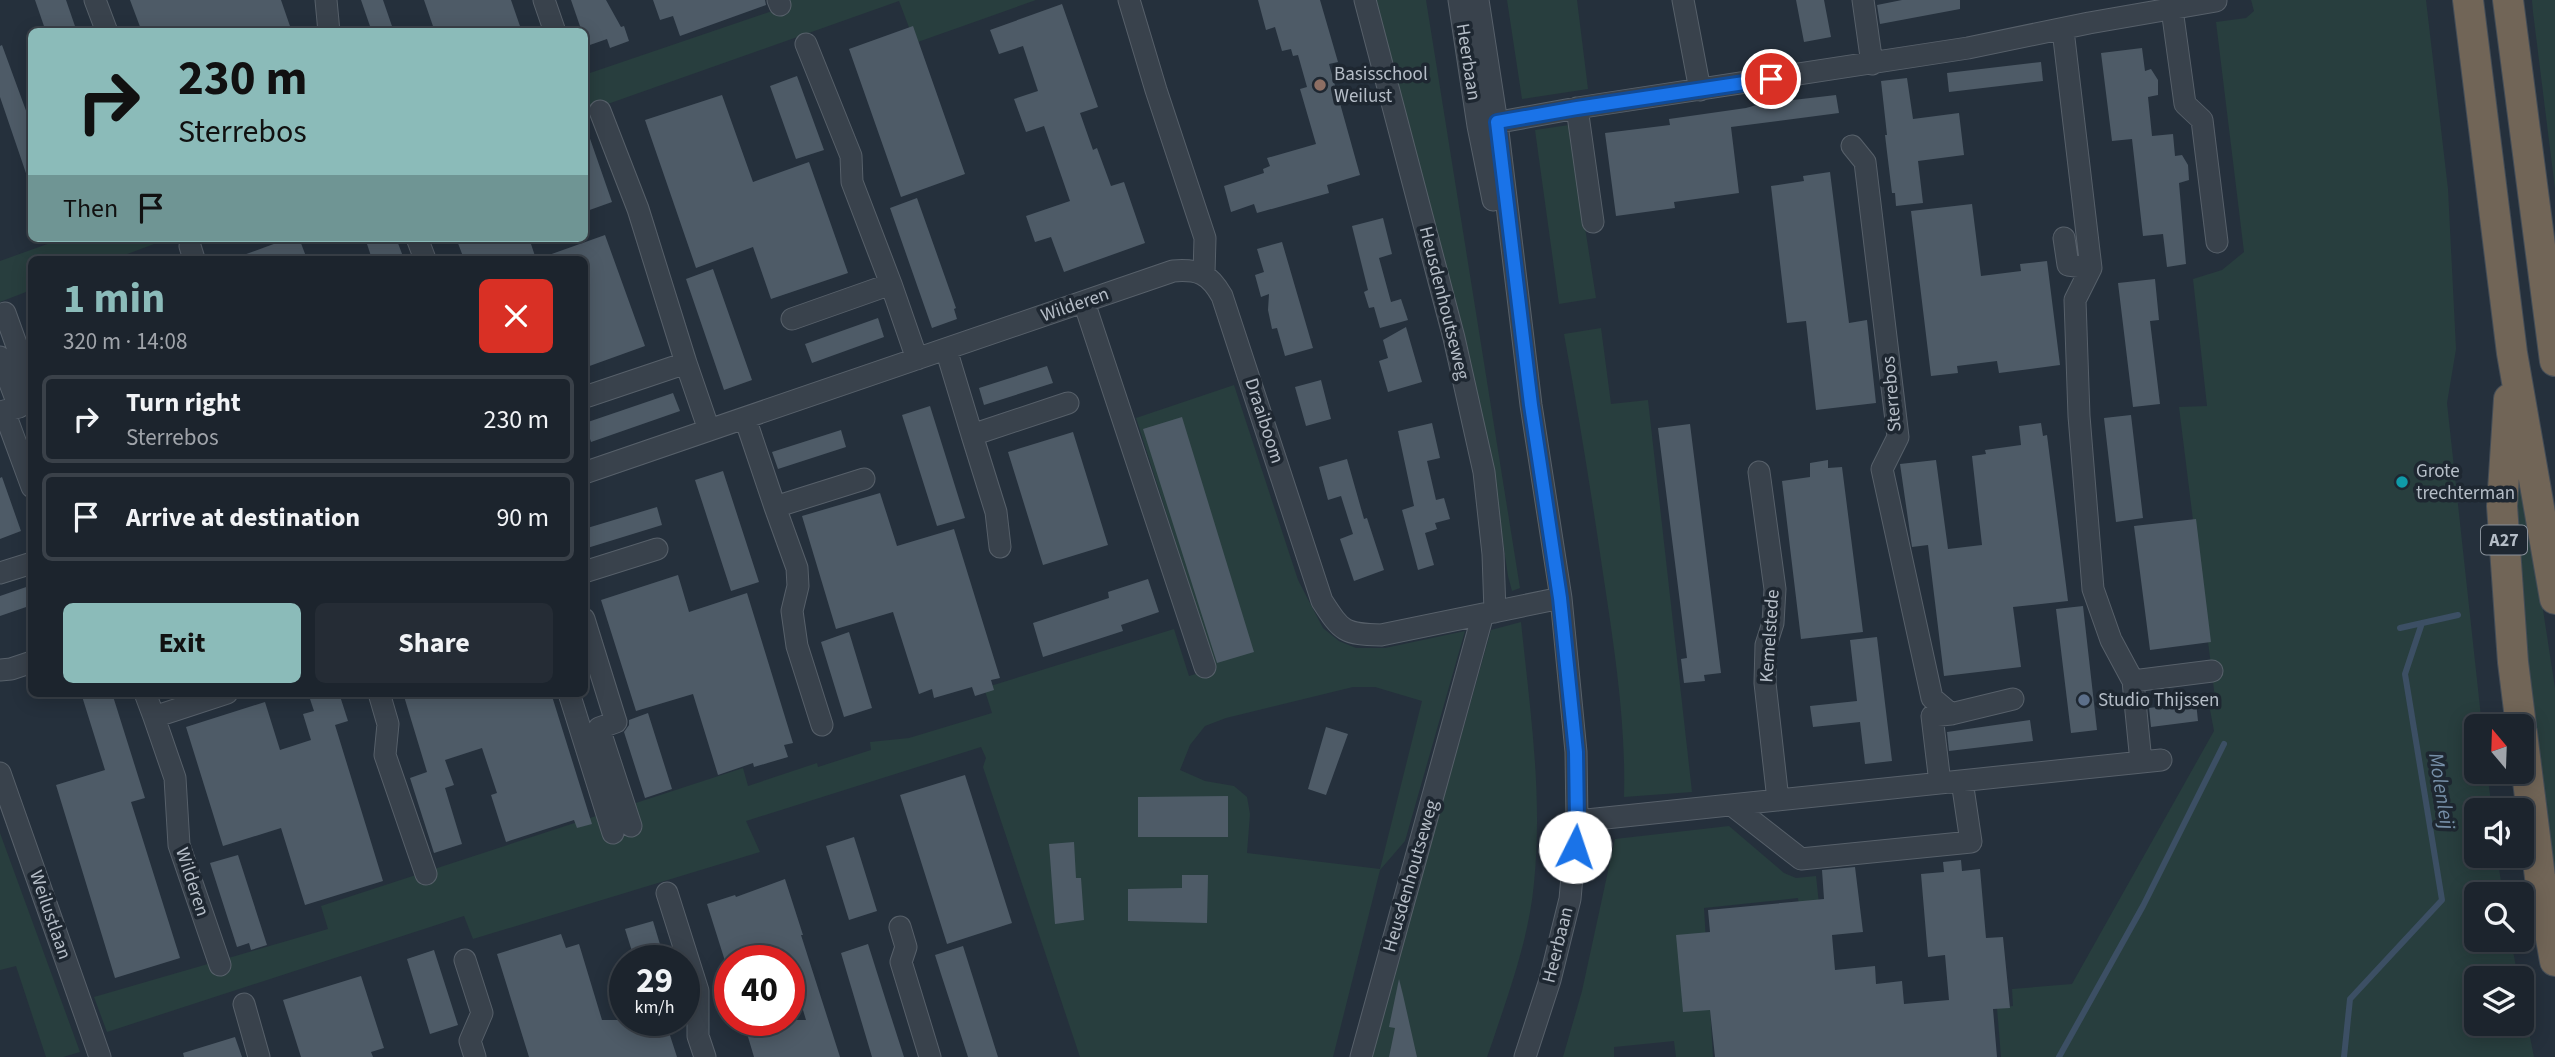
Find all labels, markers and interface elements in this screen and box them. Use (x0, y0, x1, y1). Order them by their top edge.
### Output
street label: Heerbaan (1449, 22, 1487, 102)
text: 230 m (178, 44, 307, 114)
pin (1741, 49, 1801, 109)
icon: right (63, 56, 154, 147)
icon: arrive (1752, 60, 1790, 98)
place label: Basisschool Weilust (1334, 61, 1428, 110)
marker: Basisschool Weilust (1312, 77, 1328, 93)
text: Sterrebos (178, 109, 307, 155)
icon: arrive (132, 189, 170, 227)
text: Then (63, 190, 118, 227)
street label: Heusdenhoutseweg (1412, 223, 1476, 383)
text: 1 min (63, 269, 165, 329)
button: close (479, 279, 553, 353)
street label: Wilderen (1037, 281, 1113, 329)
text: 320 m · 14:08 (63, 325, 187, 358)
street label: Sterrebos (1875, 355, 1909, 433)
street label: Draaiboom (1237, 375, 1291, 467)
text: Turn right (126, 384, 241, 421)
icon: right (67, 400, 105, 438)
text: 230 m (483, 401, 549, 438)
text: Sterrebos (126, 421, 219, 454)
place label: Grote trechterman (2416, 458, 2515, 507)
marker: Grote trechterman (2394, 474, 2410, 490)
icon: arrive (67, 498, 105, 536)
text: Arrive at destination (126, 499, 360, 536)
text: 90 m (496, 499, 549, 536)
road number: A27 (2481, 526, 2527, 554)
street label: Kemelstede (1753, 588, 1787, 684)
button: Exit (63, 603, 301, 683)
button: Share (315, 603, 553, 683)
place label: Studio Thijssen (2098, 687, 2219, 714)
marker: Studio Thijssen (2076, 692, 2092, 708)
north arrow (2464, 714, 2534, 784)
map controls (2464, 714, 2534, 1036)
water label: Molenleij (2421, 751, 2463, 832)
street label: Heusdenhoutseweg (1376, 796, 1446, 955)
button: sound (2464, 798, 2534, 868)
position arrow (1538, 810, 1612, 884)
street label: Wilderen (168, 844, 216, 920)
street label: Weilustlaan (22, 867, 78, 963)
button: search (2464, 882, 2534, 952)
street label: Heerbaan (1536, 904, 1580, 986)
speed limit sign: 40 (714, 945, 805, 1036)
text: 29 (636, 956, 673, 1006)
button: layers (2464, 966, 2534, 1036)
text: km/h (635, 995, 674, 1020)

